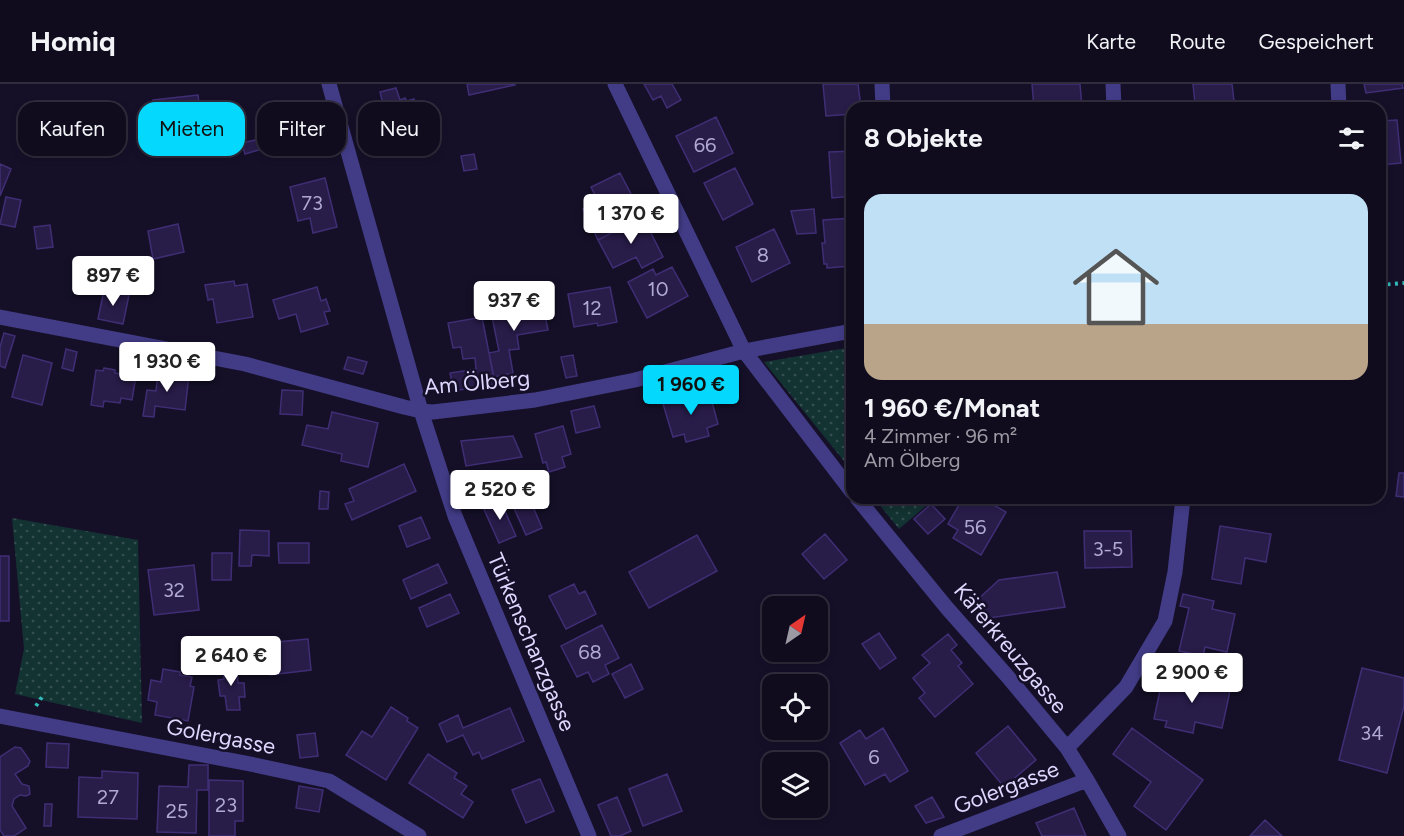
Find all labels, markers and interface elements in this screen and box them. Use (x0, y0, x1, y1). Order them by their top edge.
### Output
text: Homiq (30, 24, 116, 58)
text: Karte (1086, 29, 1136, 54)
text: Route (1169, 29, 1225, 54)
text: Gespeichert (1258, 29, 1374, 54)
chip: Kaufen (18, 102, 126, 156)
chip: Mieten (138, 102, 245, 156)
chip: Filter (257, 102, 346, 156)
chip: Neu (358, 102, 440, 156)
text: 8 Objekte (864, 122, 983, 154)
icon: filters (1335, 122, 1368, 155)
house number: 66 (694, 133, 716, 157)
house number: 73 (301, 191, 323, 215)
pin: 1 370 € (576, 194, 686, 245)
text: 1 370 € (597, 201, 665, 225)
icon: home (1062, 233, 1170, 341)
house number: 8 (757, 243, 769, 267)
pin: 897 € (71, 256, 155, 307)
text: 897 € (86, 263, 140, 287)
house number: 10 (647, 277, 669, 301)
pin: 937 € (472, 281, 556, 332)
text: 937 € (488, 288, 540, 312)
house number: 12 (582, 296, 602, 320)
pin: 1 930 € (112, 342, 222, 393)
text: 1 930 € (133, 349, 201, 373)
street label: Am Ölberg (423, 364, 531, 401)
pin: 1 960 € (636, 365, 746, 416)
text: 1 960 € (657, 372, 725, 396)
text: 1 960 €/Monat (864, 392, 1040, 424)
text: 4 Zimmer · 96 m² (864, 424, 1017, 448)
text: Am Ölberg (864, 448, 961, 472)
pin: 2 520 € (445, 470, 555, 521)
text: 2 520 € (464, 477, 536, 501)
house number: 56 (964, 515, 986, 539)
house number: 3-5 (1093, 537, 1123, 561)
street label: Türkenschanzgasse (482, 549, 581, 735)
house number: 32 (163, 578, 185, 602)
street label: Käferkreuzgasse (948, 578, 1073, 719)
north arrow (762, 596, 828, 662)
map controls (762, 596, 828, 818)
pin: 2 640 € (176, 636, 286, 687)
house number: 68 (578, 640, 602, 664)
text: 2 640 € (195, 643, 267, 667)
pin: 2 900 € (1137, 653, 1247, 704)
text: 2 900 € (1156, 660, 1228, 684)
button: locate (762, 674, 828, 740)
street label: Golergasse (164, 713, 278, 760)
house number: 34 (1360, 721, 1384, 745)
house number: 6 (868, 745, 880, 769)
button: layers (762, 752, 828, 818)
street label: Golergasse (950, 755, 1063, 820)
house number: 27 (97, 785, 119, 809)
house number: 23 (215, 793, 237, 817)
house number: 25 (166, 799, 188, 823)

